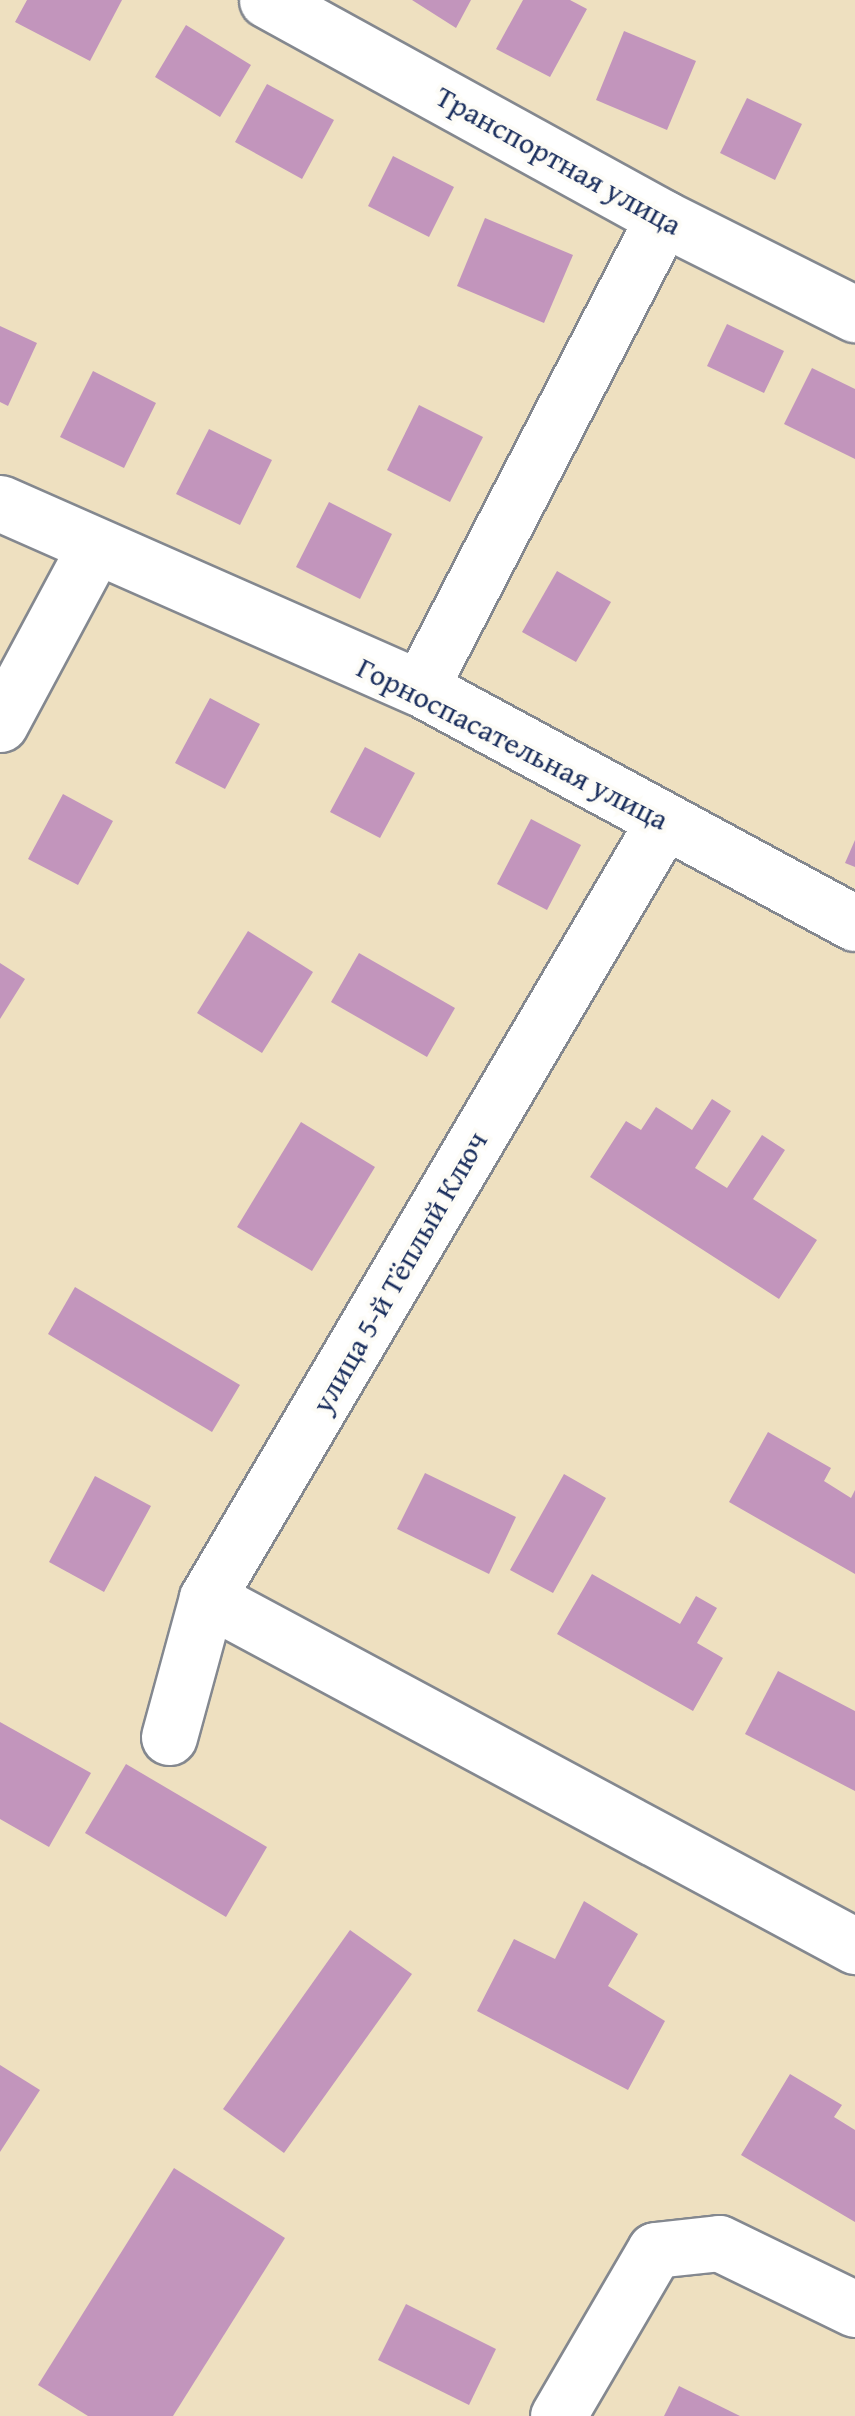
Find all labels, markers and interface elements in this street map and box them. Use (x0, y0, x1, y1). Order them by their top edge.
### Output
street label: Транспортная улица (430, 78, 688, 242)
street label: Горноспасательная улица (351, 649, 675, 837)
street label: улица 5-й Тёплый Ключ (304, 1125, 494, 1419)

